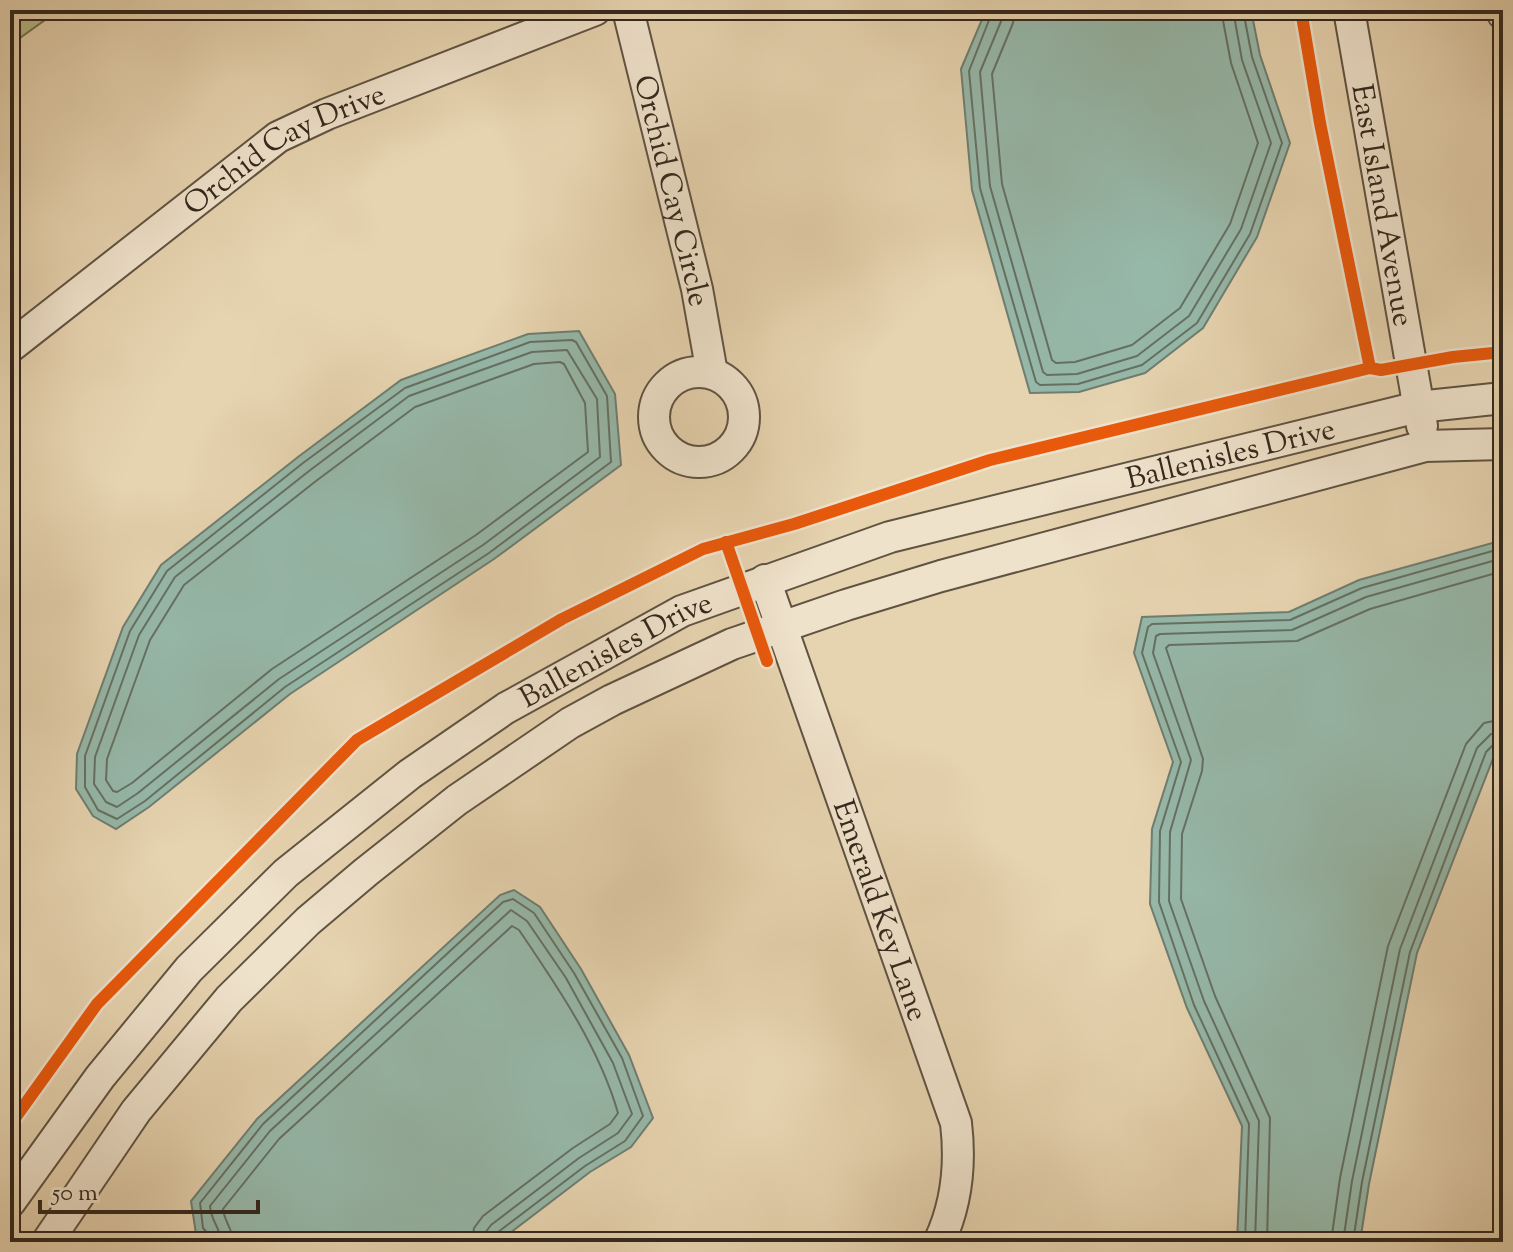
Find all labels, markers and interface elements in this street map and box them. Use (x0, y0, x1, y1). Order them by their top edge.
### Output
street label: Orchid Cay Circle (621, 71, 719, 310)
street label: Orchid Cay Drive (175, 74, 392, 227)
street label: East Island Avenue (1338, 81, 1423, 330)
street label: Ballenisles Drive (1122, 409, 1340, 502)
street label: Ballenisles Drive (512, 583, 719, 721)
street label: Emerald Key Lane (820, 795, 938, 1027)
scale bar (40, 1164, 258, 1214)
text: 50 m (50, 1177, 98, 1211)

